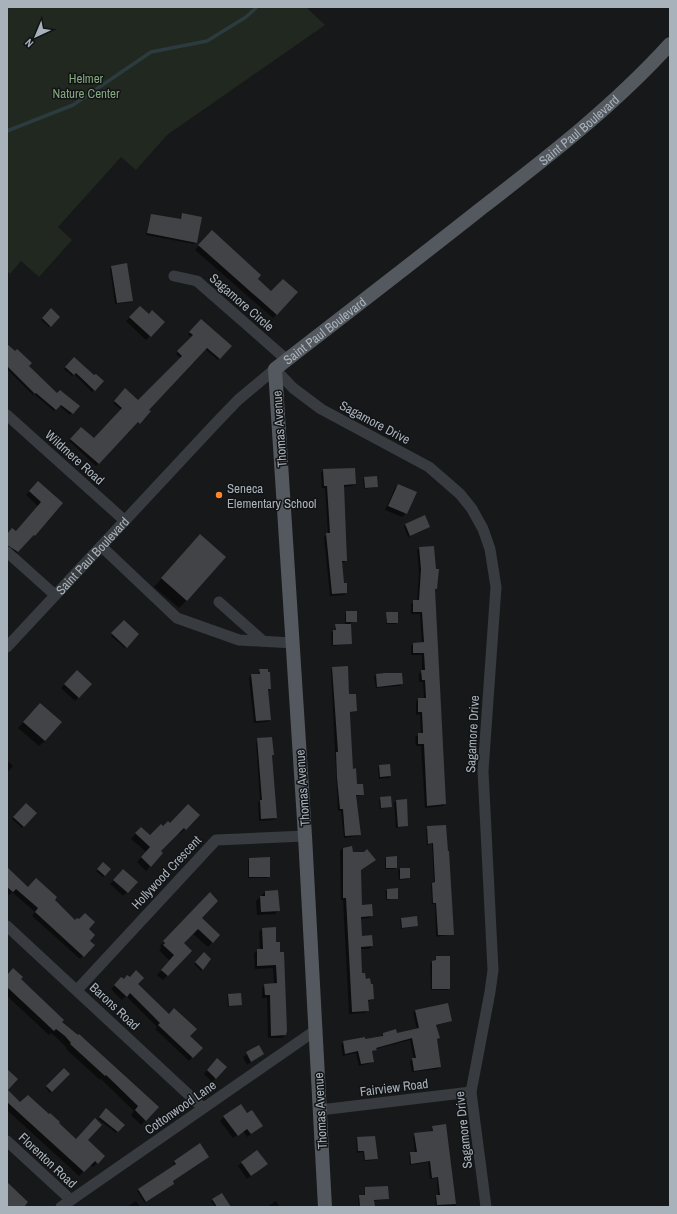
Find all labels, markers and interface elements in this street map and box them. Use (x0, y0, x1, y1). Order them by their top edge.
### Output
north arrow (16, 16, 56, 56)
text: N (22, 36, 36, 50)
park label: Helmer Nature Center (53, 70, 120, 102)
street label: Saint Paul Boulevard (535, 91, 623, 169)
street label: Sagamore Circle (206, 270, 277, 335)
street label: Saint Paul Boulevard (280, 294, 370, 369)
street label: Thomas Avenue (268, 390, 291, 468)
street label: Sagamore Drive (337, 397, 413, 448)
street label: Wildmere Road (41, 426, 108, 489)
place label: Seneca Elementary School (227, 480, 316, 512)
marker: Seneca Elementary School (214, 490, 224, 500)
street label: Saint Paul Boulevard (52, 513, 133, 598)
street label: Sagamore Drive (462, 695, 483, 773)
street label: Thomas Avenue (291, 749, 314, 827)
street label: Hollywood Crescent (128, 832, 205, 913)
street label: Barons Road (86, 979, 143, 1034)
street label: Thomas Avenue (310, 1072, 331, 1150)
street label: Fairview Road (359, 1075, 429, 1100)
street label: Cottonwood Lane (141, 1076, 219, 1138)
street label: Sagamore Drive (451, 1090, 476, 1169)
street label: Florenton Road (15, 1129, 80, 1192)

